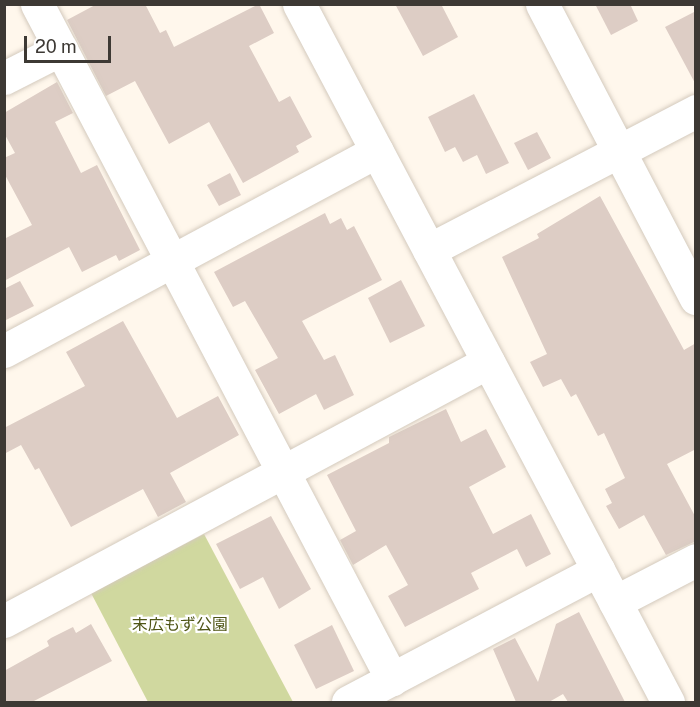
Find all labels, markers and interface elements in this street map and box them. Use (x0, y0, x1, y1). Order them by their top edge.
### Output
scale bar (27, 24, 114, 62)
text: 20 m (35, 36, 77, 57)
park label: 末広もず公園 (132, 615, 228, 635)

